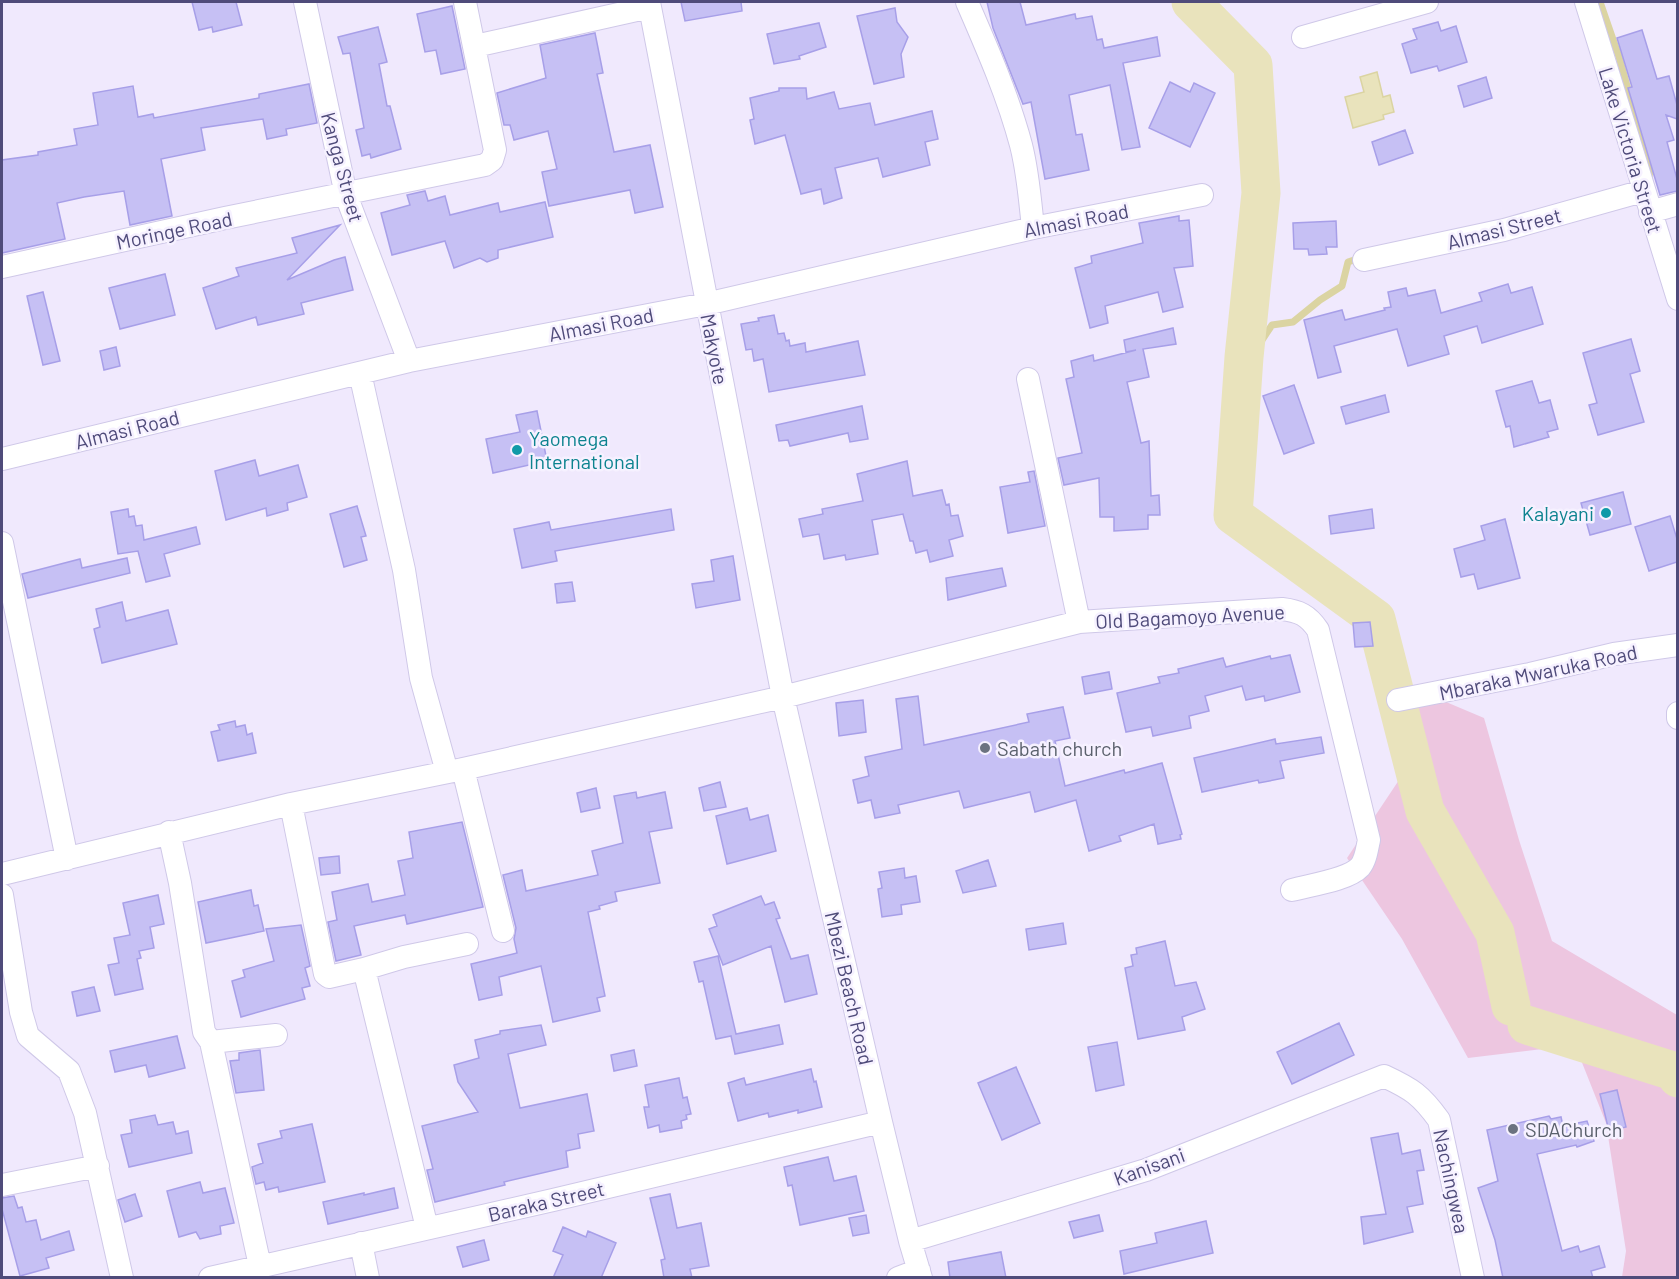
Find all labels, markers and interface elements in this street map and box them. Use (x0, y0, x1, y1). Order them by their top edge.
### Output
street label: Lake Victoria Street (1594, 64, 1668, 236)
street label: Kanga Street (317, 109, 369, 225)
street label: Almasi Road (1021, 198, 1131, 242)
street label: Almasi Street (1444, 202, 1564, 254)
street label: Moringe Road (114, 206, 234, 254)
street label: Almasi Road (546, 302, 656, 346)
street label: Makyote (696, 311, 734, 387)
street label: Almasi Road (72, 404, 182, 454)
place label: Yaomega International (529, 426, 640, 473)
marker: Yaomega International (510, 443, 524, 457)
place label: Kalayani (1522, 501, 1594, 525)
marker: Kalayani (1599, 506, 1613, 520)
street label: Old Bagamoyo Avenue (1095, 599, 1285, 633)
street label: Mbaraka Mwaruka Road (1437, 639, 1639, 705)
place label: Sabath church (997, 736, 1122, 760)
marker: Sabath church (978, 741, 992, 755)
street label: Mbezi Beach Road (821, 909, 879, 1067)
place label: SDAChurch (1525, 1117, 1622, 1141)
marker: SDAChurch (1506, 1122, 1520, 1136)
street label: Nachingwea (1429, 1126, 1475, 1236)
street label: Kanisani (1110, 1142, 1188, 1190)
street label: Baraka Street (485, 1176, 607, 1226)

